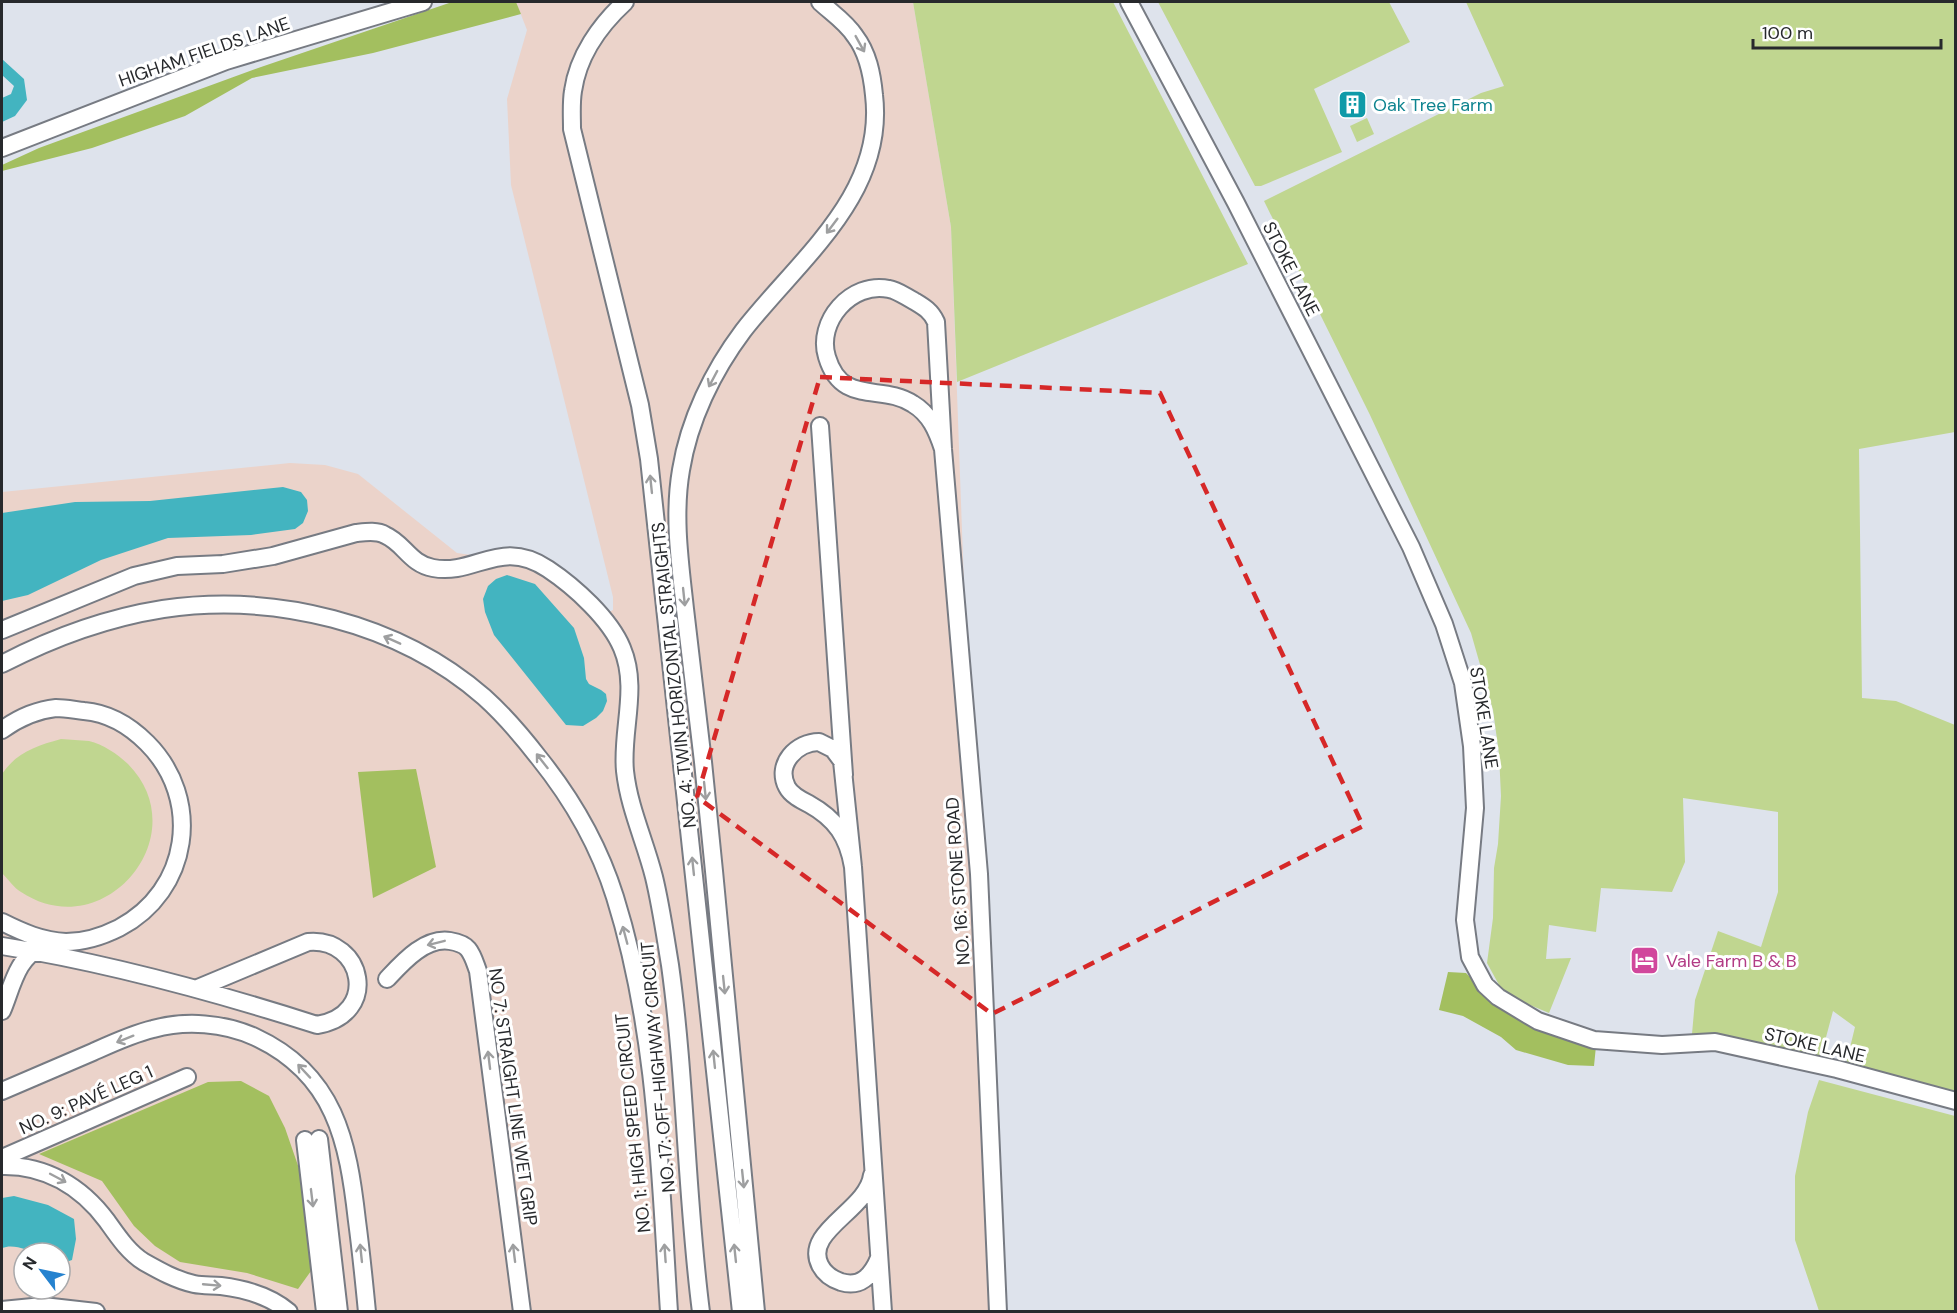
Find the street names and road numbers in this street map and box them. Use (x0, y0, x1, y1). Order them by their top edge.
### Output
street label: HIGHAM FIELDS LANE (115, 11, 293, 93)
street label: STOKE LANE (1257, 218, 1325, 320)
street label: NO. 4: TWIN HORIZONTAL STRAIGHTS (646, 521, 702, 829)
street label: STOKE LANE (1464, 665, 1504, 771)
street label: NO. 16: STONE ROAD (940, 796, 976, 966)
street label: NO. 17: OFF-HIGHWAY CIRCUIT (635, 940, 681, 1194)
street label: NO 7: STRAIGHT LINE WET GRIP (483, 967, 543, 1227)
street label: NO. 1: HIGH SPEED CIRCUIT (610, 1012, 656, 1234)
street label: STOKE LANE (1762, 1022, 1868, 1068)
street label: NO. 9: PAVÉ LEG 1 (15, 1060, 157, 1140)

